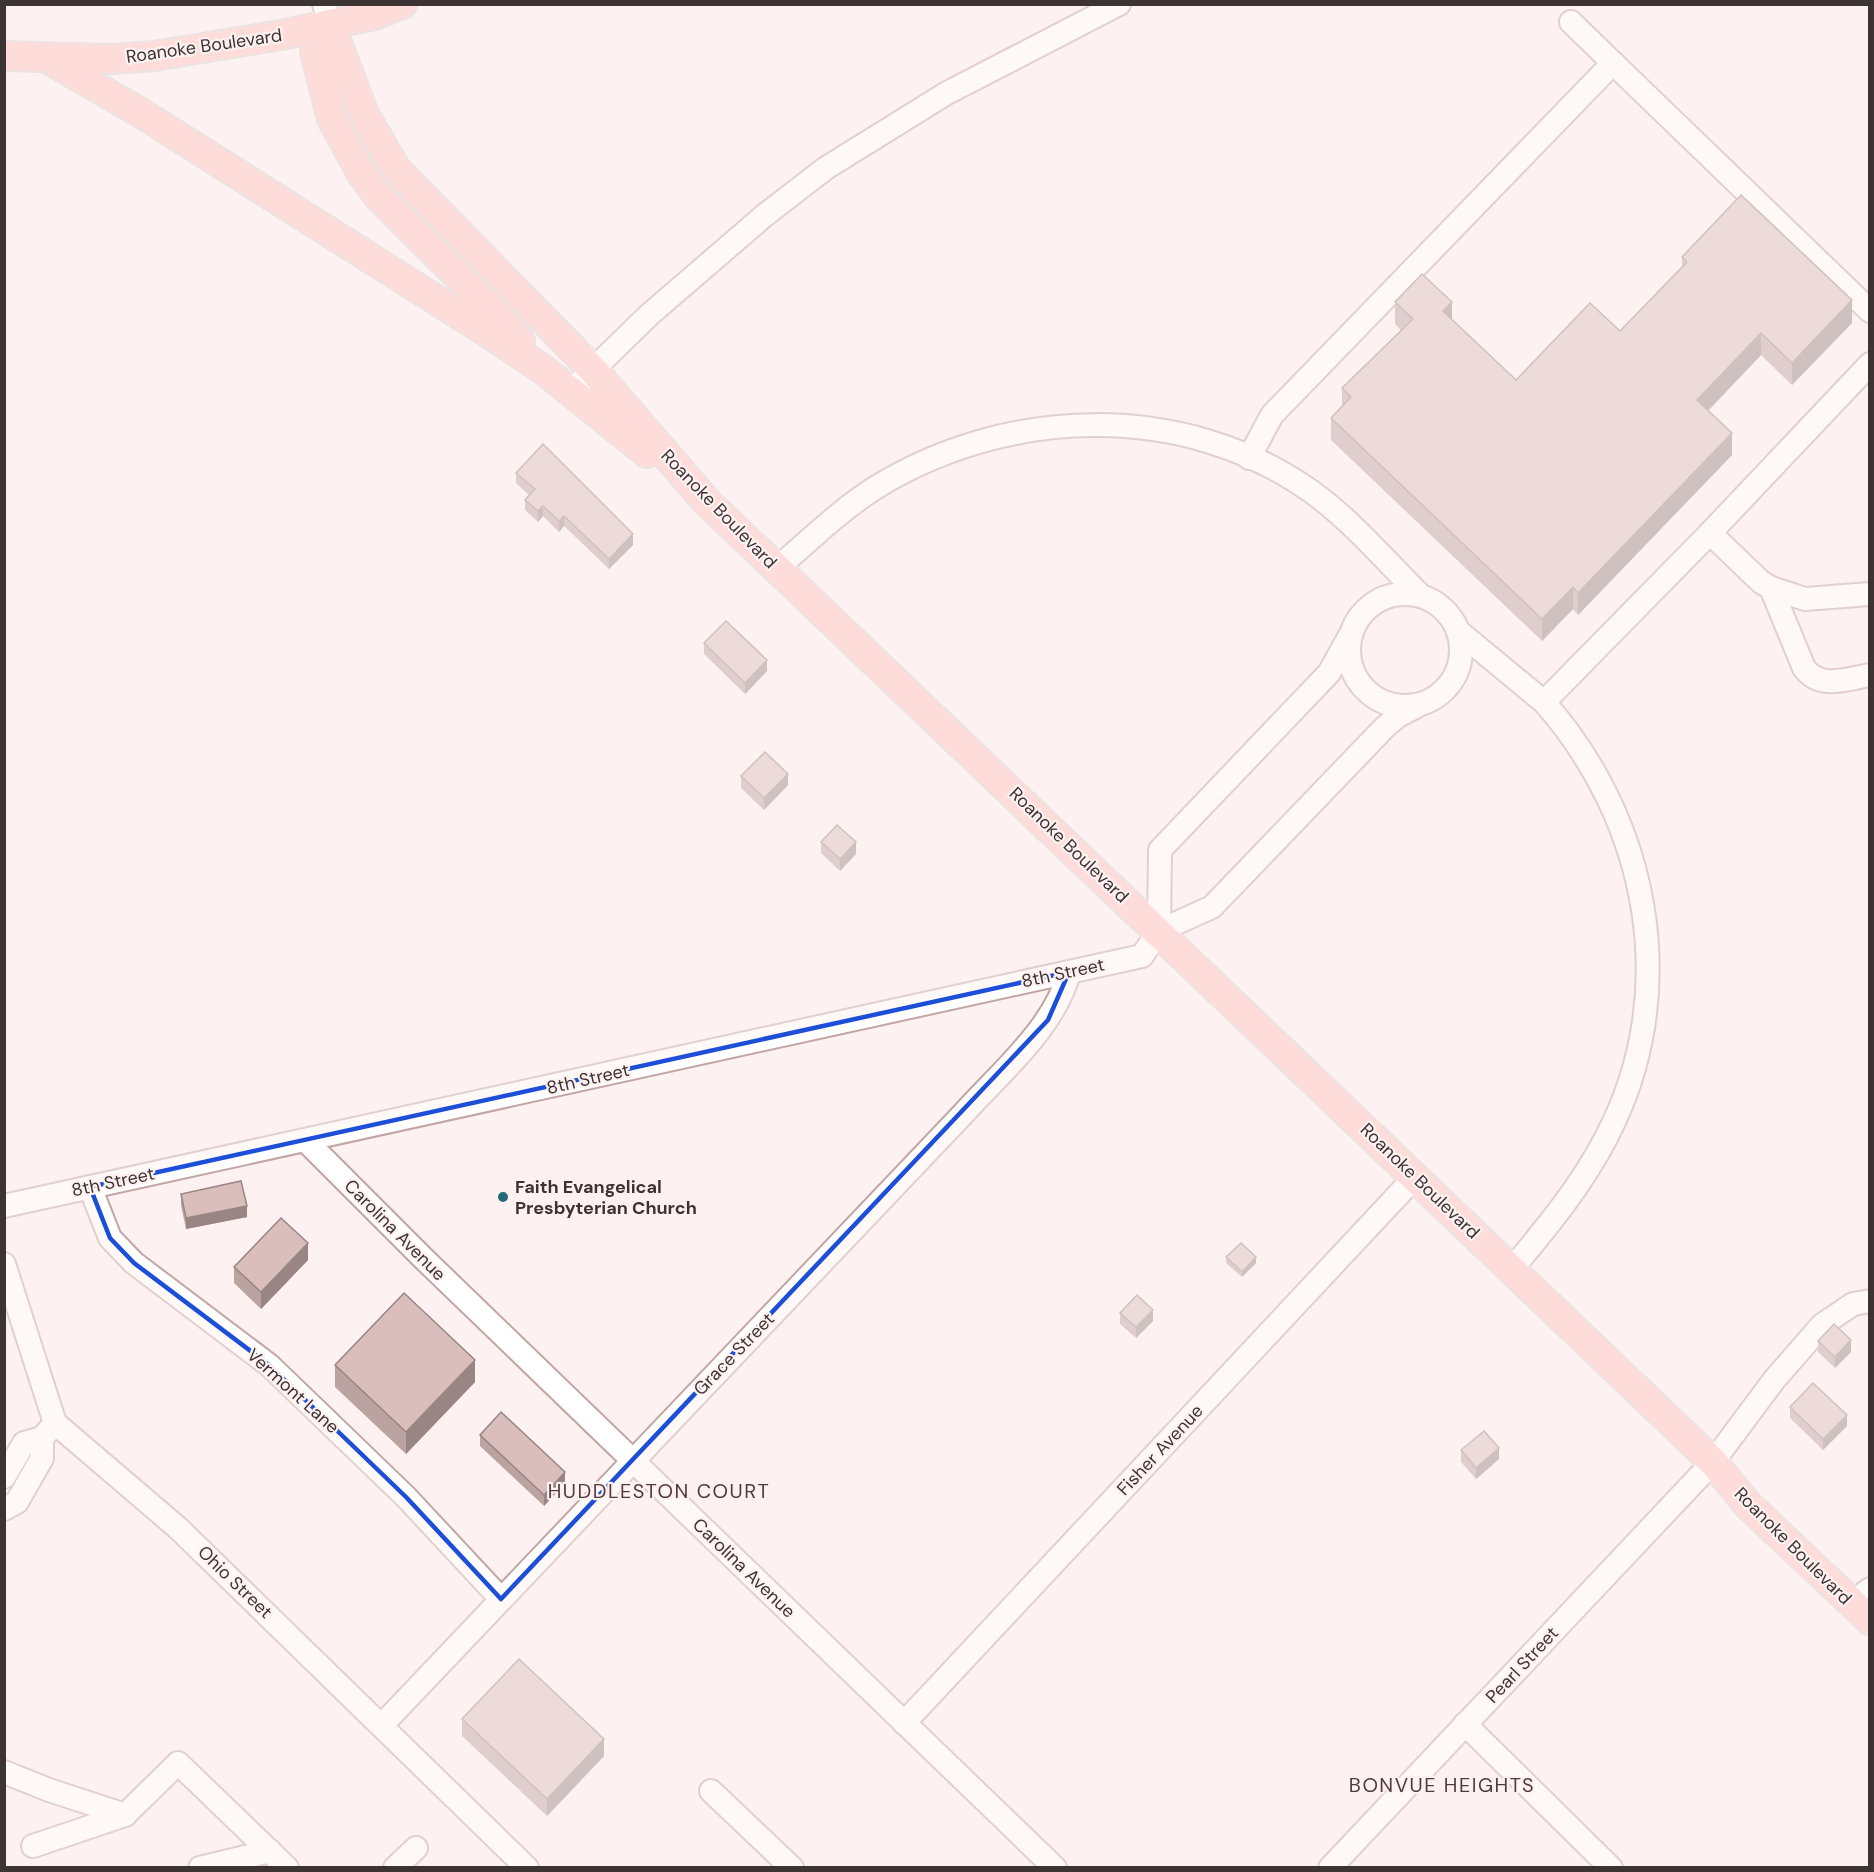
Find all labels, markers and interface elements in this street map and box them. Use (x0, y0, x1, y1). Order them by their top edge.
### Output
street label: Roanoke Boulevard (124, 23, 284, 69)
street label: Roanoke Boulevard (656, 444, 782, 574)
street label: Roanoke Boulevard (1004, 782, 1134, 908)
street label: 8th Street (1019, 953, 1107, 993)
street label: 8th Street (544, 1058, 632, 1100)
street label: Roanoke Boulevard (1355, 1118, 1485, 1244)
street label: 8th Street (69, 1162, 157, 1202)
street label: Carolina Avenue (339, 1174, 451, 1286)
place label: Faith Evangelical Presbyterian Church (515, 1175, 697, 1220)
marker: Faith Evangelical Presbyterian Church (496, 1190, 510, 1204)
street label: Grace Street (688, 1307, 780, 1401)
street label: Vermont Lane (242, 1343, 344, 1439)
street label: Fisher Avenue (1112, 1399, 1208, 1501)
district label: HUDDLESTON COURT (548, 1478, 770, 1504)
street label: Roanoke Boulevard (1729, 1482, 1857, 1610)
street label: Carolina Avenue (687, 1513, 801, 1623)
street label: Ohio Street (192, 1540, 278, 1624)
street label: Pearl Street (1480, 1622, 1564, 1708)
district label: BONVUE HEIGHTS (1349, 1772, 1535, 1798)

